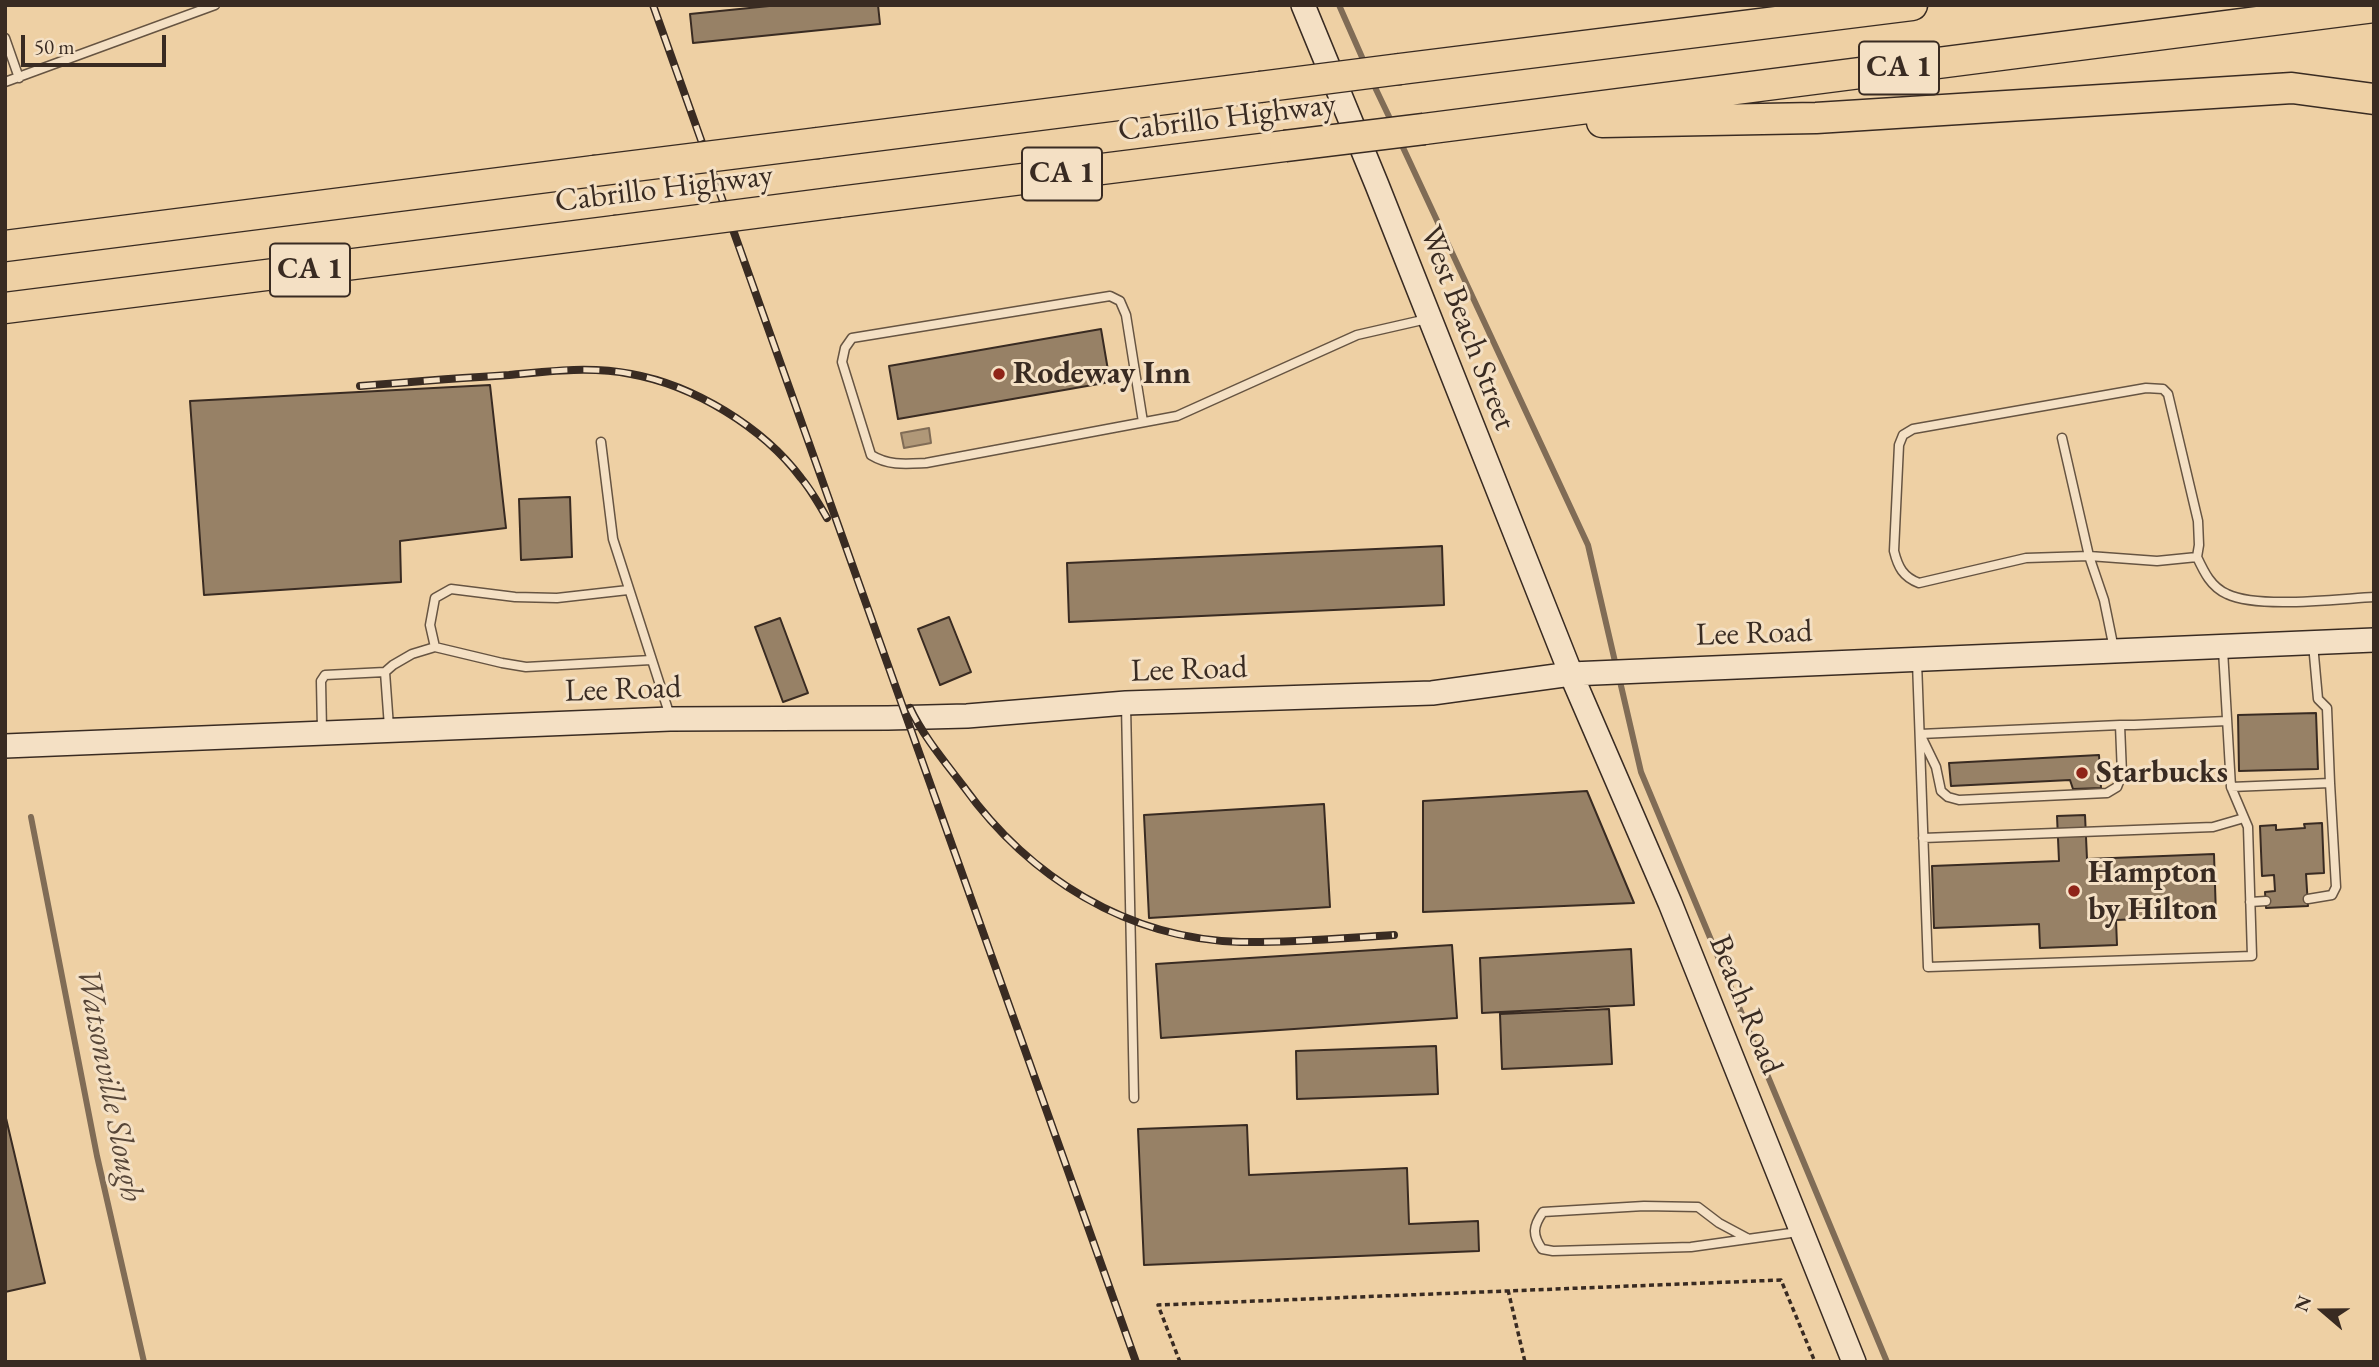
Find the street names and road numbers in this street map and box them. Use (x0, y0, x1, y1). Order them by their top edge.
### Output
road number: CA 1 (1859, 41, 1939, 94)
street label: Cabrillo Highway (1116, 86, 1338, 150)
road number: CA 1 (1022, 148, 1102, 200)
street label: Cabrillo Highway (553, 157, 775, 221)
street label: West Beach Street (1410, 220, 1524, 436)
road number: CA 1 (270, 244, 350, 296)
street label: Lee Road (1695, 613, 1813, 655)
street label: Lee Road (1130, 649, 1248, 691)
street label: Lee Road (564, 669, 682, 711)
street label: Beach Road (1700, 930, 1790, 1080)

